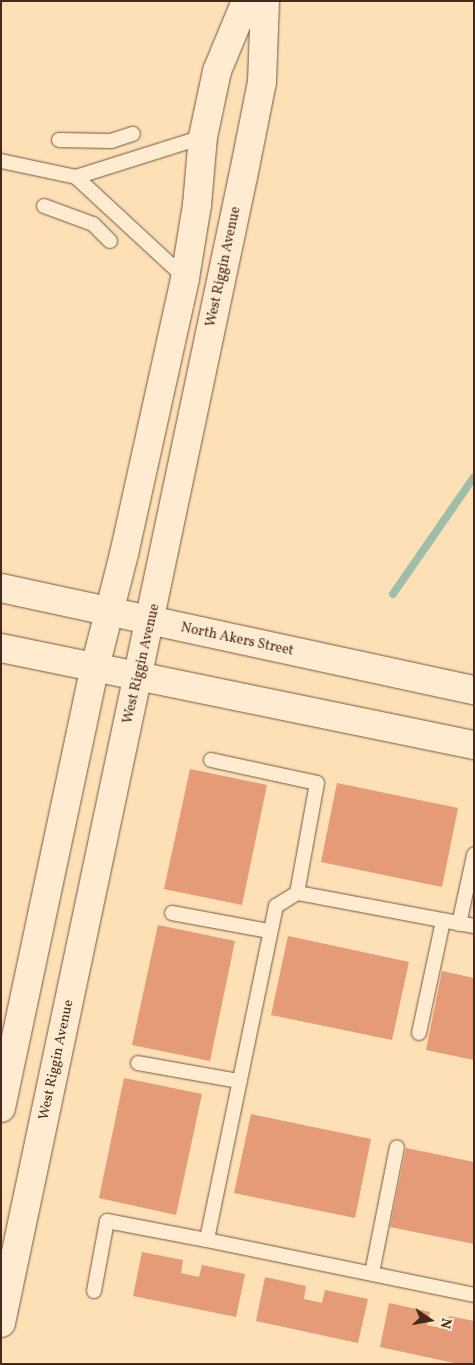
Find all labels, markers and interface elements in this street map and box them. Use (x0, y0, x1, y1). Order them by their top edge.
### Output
street label: West Riggin Avenue (203, 205, 245, 329)
street label: West Riggin Avenue (120, 602, 164, 726)
street label: North Akers Street (179, 620, 295, 660)
street label: West Riggin Avenue (36, 998, 78, 1122)
north arrow (405, 1295, 455, 1345)
text: N (435, 1316, 456, 1330)

